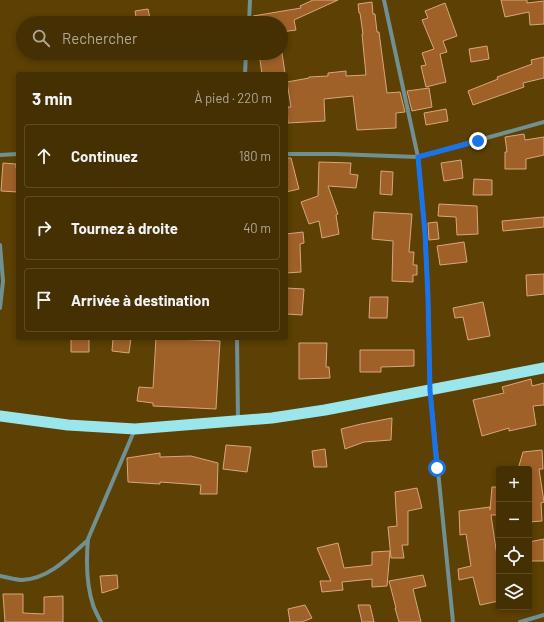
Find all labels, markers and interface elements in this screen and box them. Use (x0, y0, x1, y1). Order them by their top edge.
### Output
search box (16, 16, 288, 60)
icon: search (30, 27, 52, 49)
text: Rechercher (62, 29, 138, 47)
text: 3 min (32, 88, 72, 108)
text: À pied · 220 m (194, 90, 272, 106)
route end (469, 132, 487, 150)
icon: ahead (33, 145, 55, 167)
text: Continuez (71, 147, 138, 165)
text: 180 m (239, 148, 271, 164)
icon: right (33, 217, 55, 239)
text: Tournez à droite (71, 219, 178, 237)
text: 40 m (243, 220, 271, 236)
icon: arrive (33, 289, 55, 311)
text: Arrivée à destination (71, 291, 210, 309)
route start (428, 459, 446, 477)
map controls (496, 466, 532, 610)
button: + (496, 466, 532, 502)
button: − (496, 502, 532, 538)
button: locate (496, 538, 532, 574)
button: layers (496, 574, 532, 610)

